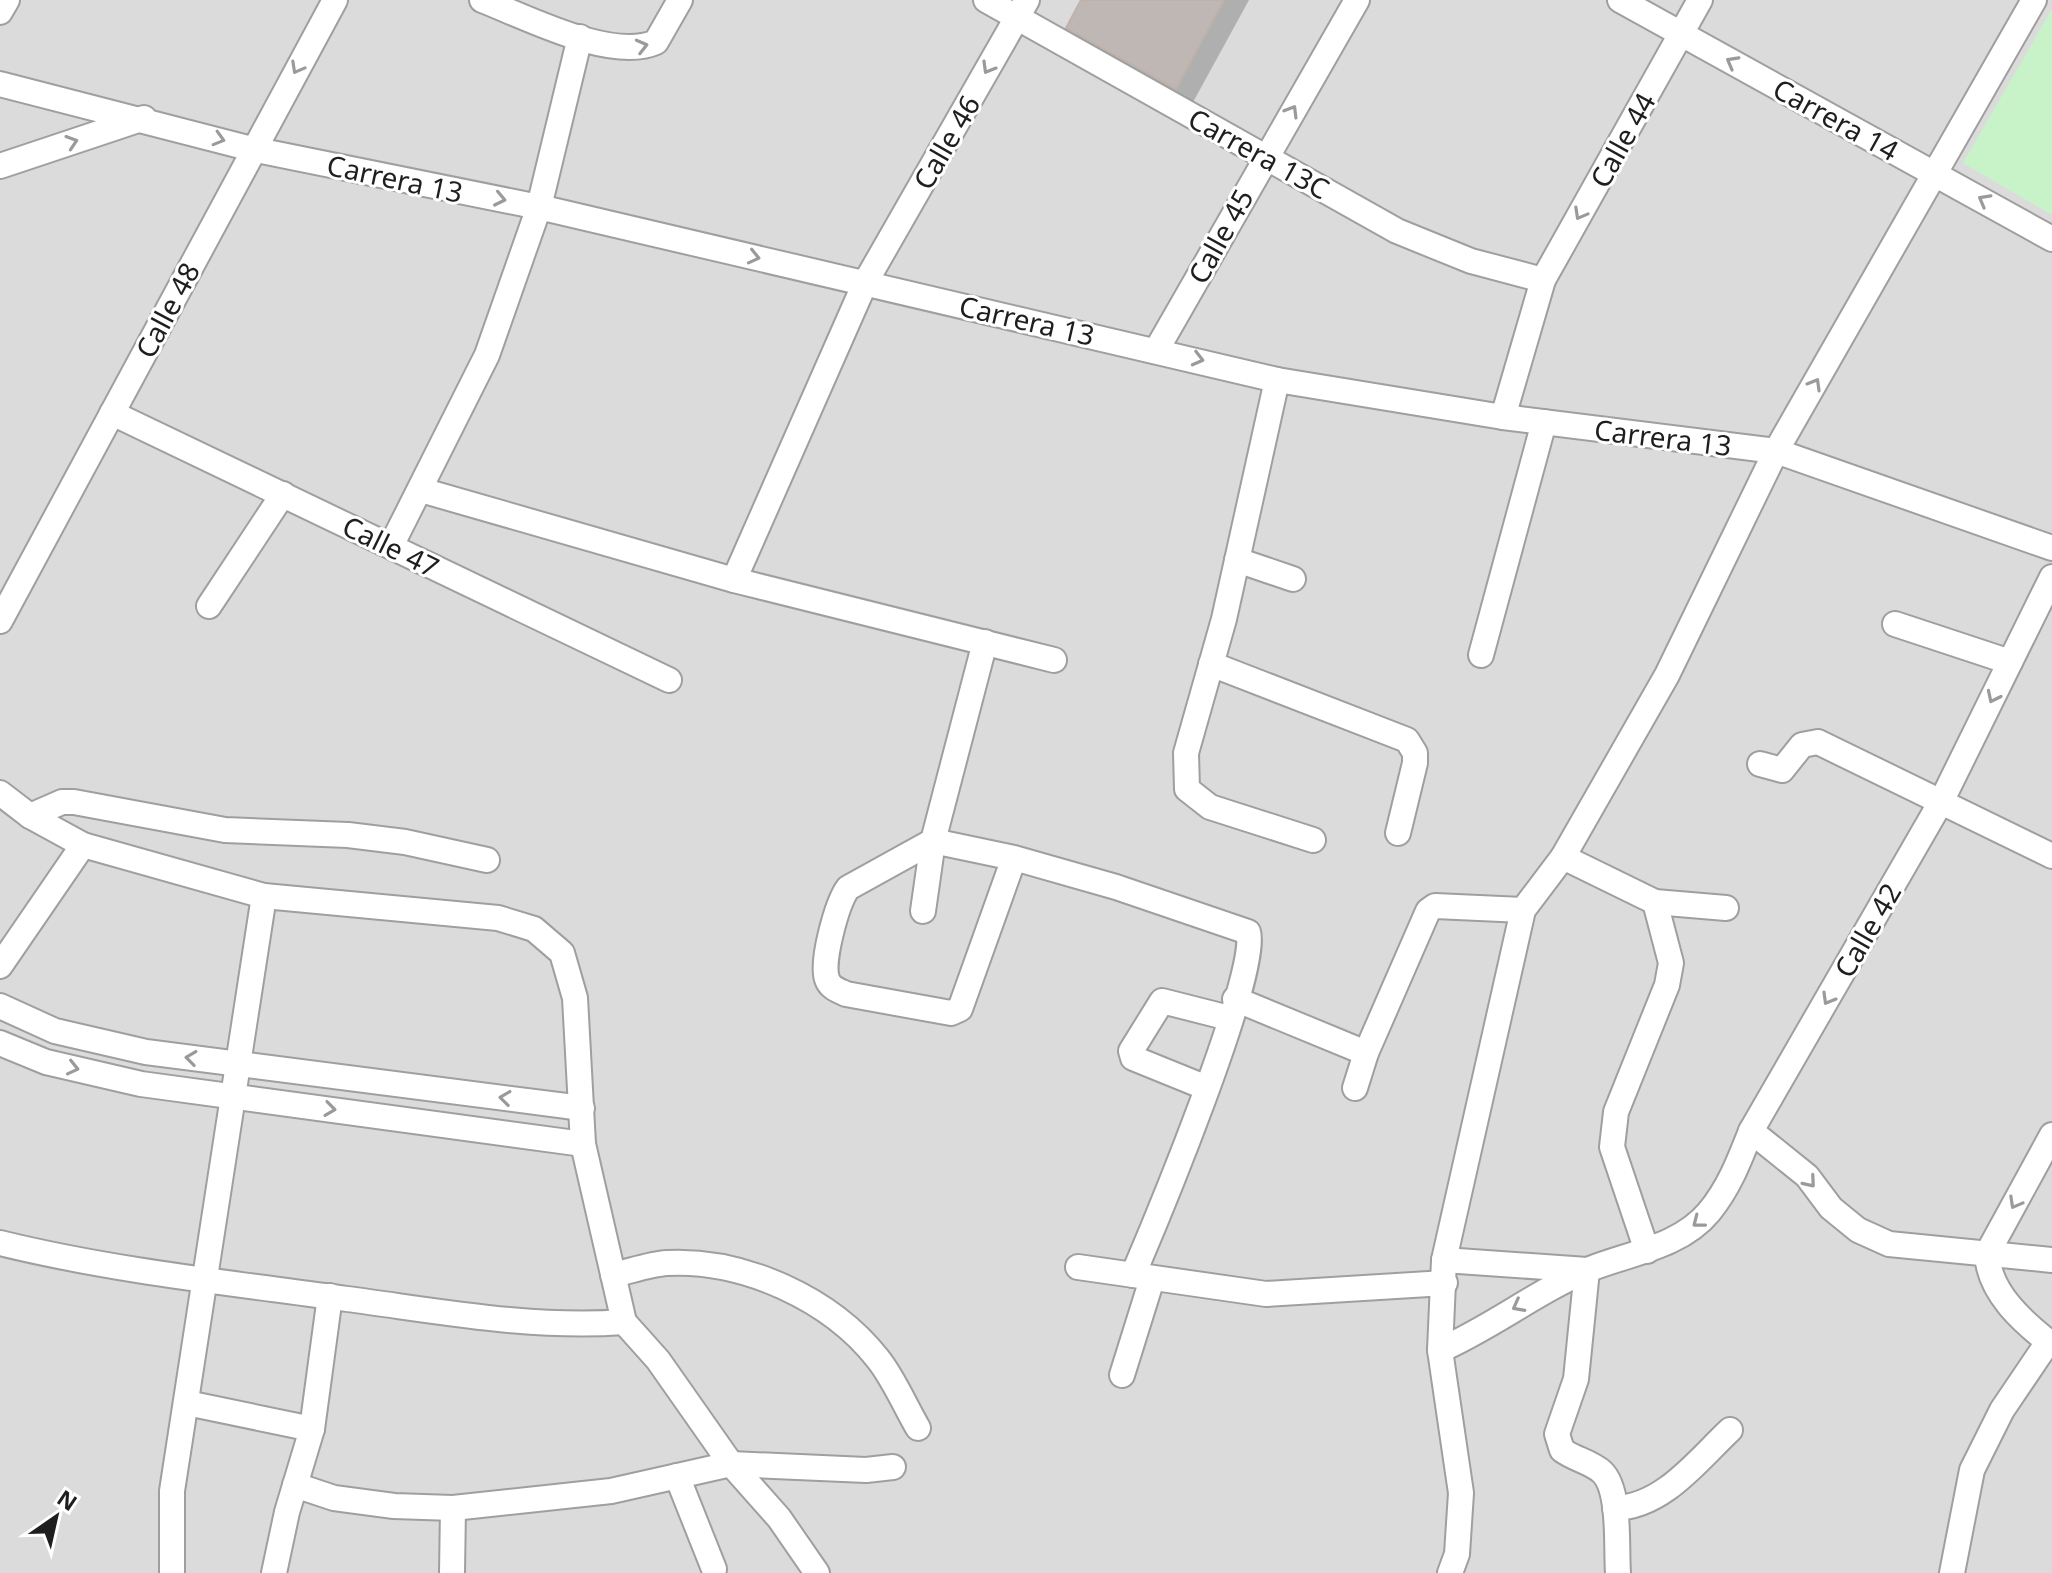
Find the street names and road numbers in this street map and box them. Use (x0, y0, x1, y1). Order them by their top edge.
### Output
street label: Carrera 14 (1767, 69, 1905, 169)
street label: Calle 44 (1580, 86, 1664, 194)
street label: Calle 46 (904, 88, 988, 196)
street label: Carrera 13C (1182, 99, 1336, 207)
street label: Carrera 13 (324, 145, 466, 211)
street label: Calle 45 (1178, 182, 1262, 290)
street label: Calle 48 (126, 256, 208, 364)
street label: Carrera 13 (956, 286, 1098, 354)
street label: Carrera 13 (1592, 410, 1734, 464)
street label: Calle 47 (336, 506, 446, 586)
street label: Calle 42 (1825, 876, 1909, 984)

